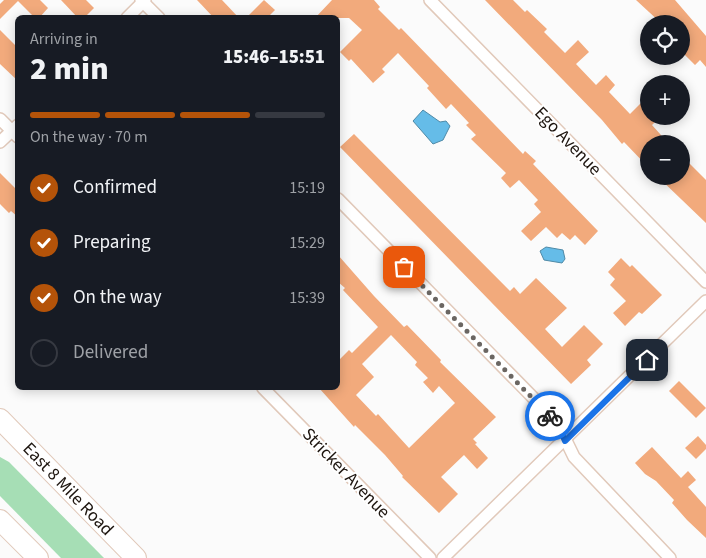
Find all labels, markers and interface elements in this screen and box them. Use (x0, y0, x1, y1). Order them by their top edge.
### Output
map controls (640, 15, 690, 185)
button: locate (640, 15, 690, 65)
text: Arriving in (30, 28, 98, 50)
text: 15:46–15:51 (223, 44, 325, 71)
text: 2 min (30, 46, 109, 92)
button: + (640, 75, 690, 125)
street label: Ego Avenue (529, 101, 607, 181)
text: On the way · 70 m (30, 126, 147, 148)
button: − (640, 135, 690, 185)
icon: check (30, 174, 58, 202)
text: Confirmed (73, 174, 157, 201)
text: 15:19 (289, 177, 325, 199)
icon: check (30, 229, 58, 257)
text: Preparing (73, 229, 151, 256)
text: 15:29 (289, 232, 325, 254)
pin (383, 246, 425, 288)
icon: bag (390, 253, 418, 281)
icon: check (30, 284, 58, 312)
text: On the way (73, 284, 162, 311)
text: 15:39 (289, 287, 325, 309)
text: Delivered (73, 339, 148, 366)
pin (626, 339, 668, 381)
icon: home (633, 346, 661, 374)
courier (525, 391, 575, 441)
icon: bike (536, 402, 564, 430)
street label: Stricker Avenue (296, 422, 396, 524)
street label: East 8 Mile Road (17, 437, 119, 541)

